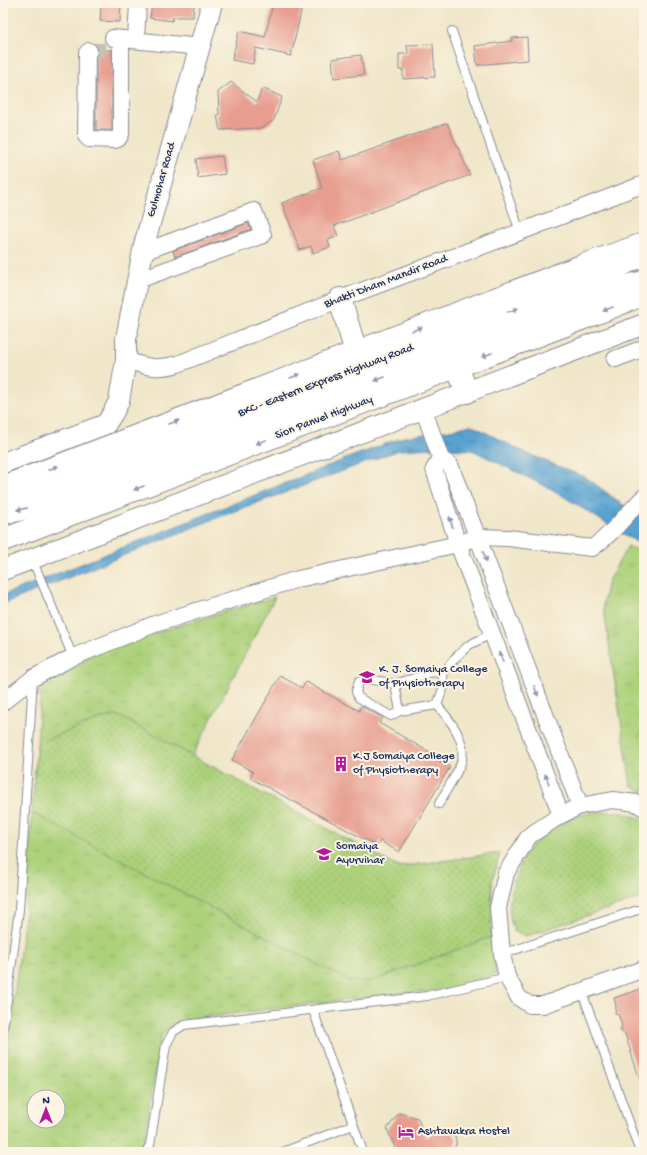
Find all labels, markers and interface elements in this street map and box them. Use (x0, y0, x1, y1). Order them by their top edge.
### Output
street label: Gulmohar Road (145, 140, 180, 219)
street label: Bhakti Dham Mandir Road (321, 252, 450, 312)
one-way arrow (507, 306, 519, 312)
one-way arrow (601, 306, 613, 312)
one-way arrow (411, 326, 423, 332)
street label: BKC - Eastern Express Highway Road (235, 341, 417, 421)
one-way arrow (480, 353, 492, 359)
one-way arrow (290, 372, 302, 378)
one-way arrow (374, 376, 386, 382)
street label: Sion Panvel Highway (273, 393, 375, 443)
one-way arrow (168, 419, 180, 425)
one-way arrow (254, 439, 266, 445)
one-way arrow (47, 465, 59, 471)
one-way arrow (133, 486, 145, 492)
one-way arrow (16, 507, 28, 513)
one-way arrow (448, 516, 454, 528)
one-way arrow (482, 551, 488, 563)
one-way arrow (497, 651, 503, 663)
place label: K. J. Somaiya College of Physiotherapy (379, 663, 488, 691)
school or university icon: K. J. Somaiya College of Physiotherapy (358, 668, 376, 686)
one-way arrow (534, 686, 540, 698)
place label: K.J Somaiya College of Physiotherapy (353, 750, 456, 778)
building icon: K.J Somaiya College of Physiotherapy (332, 755, 350, 773)
one-way arrow (544, 772, 550, 784)
place label: Somaiya Ayurvihar (336, 840, 386, 868)
school or university icon: Somaiya Ayurvihar (315, 845, 333, 863)
north arrow (26, 1089, 66, 1129)
text: N (42, 1095, 50, 1107)
hotel icon: Ashtavakra Hostel (397, 1123, 415, 1141)
place label: Ashtavakra Hostel (418, 1125, 510, 1139)

